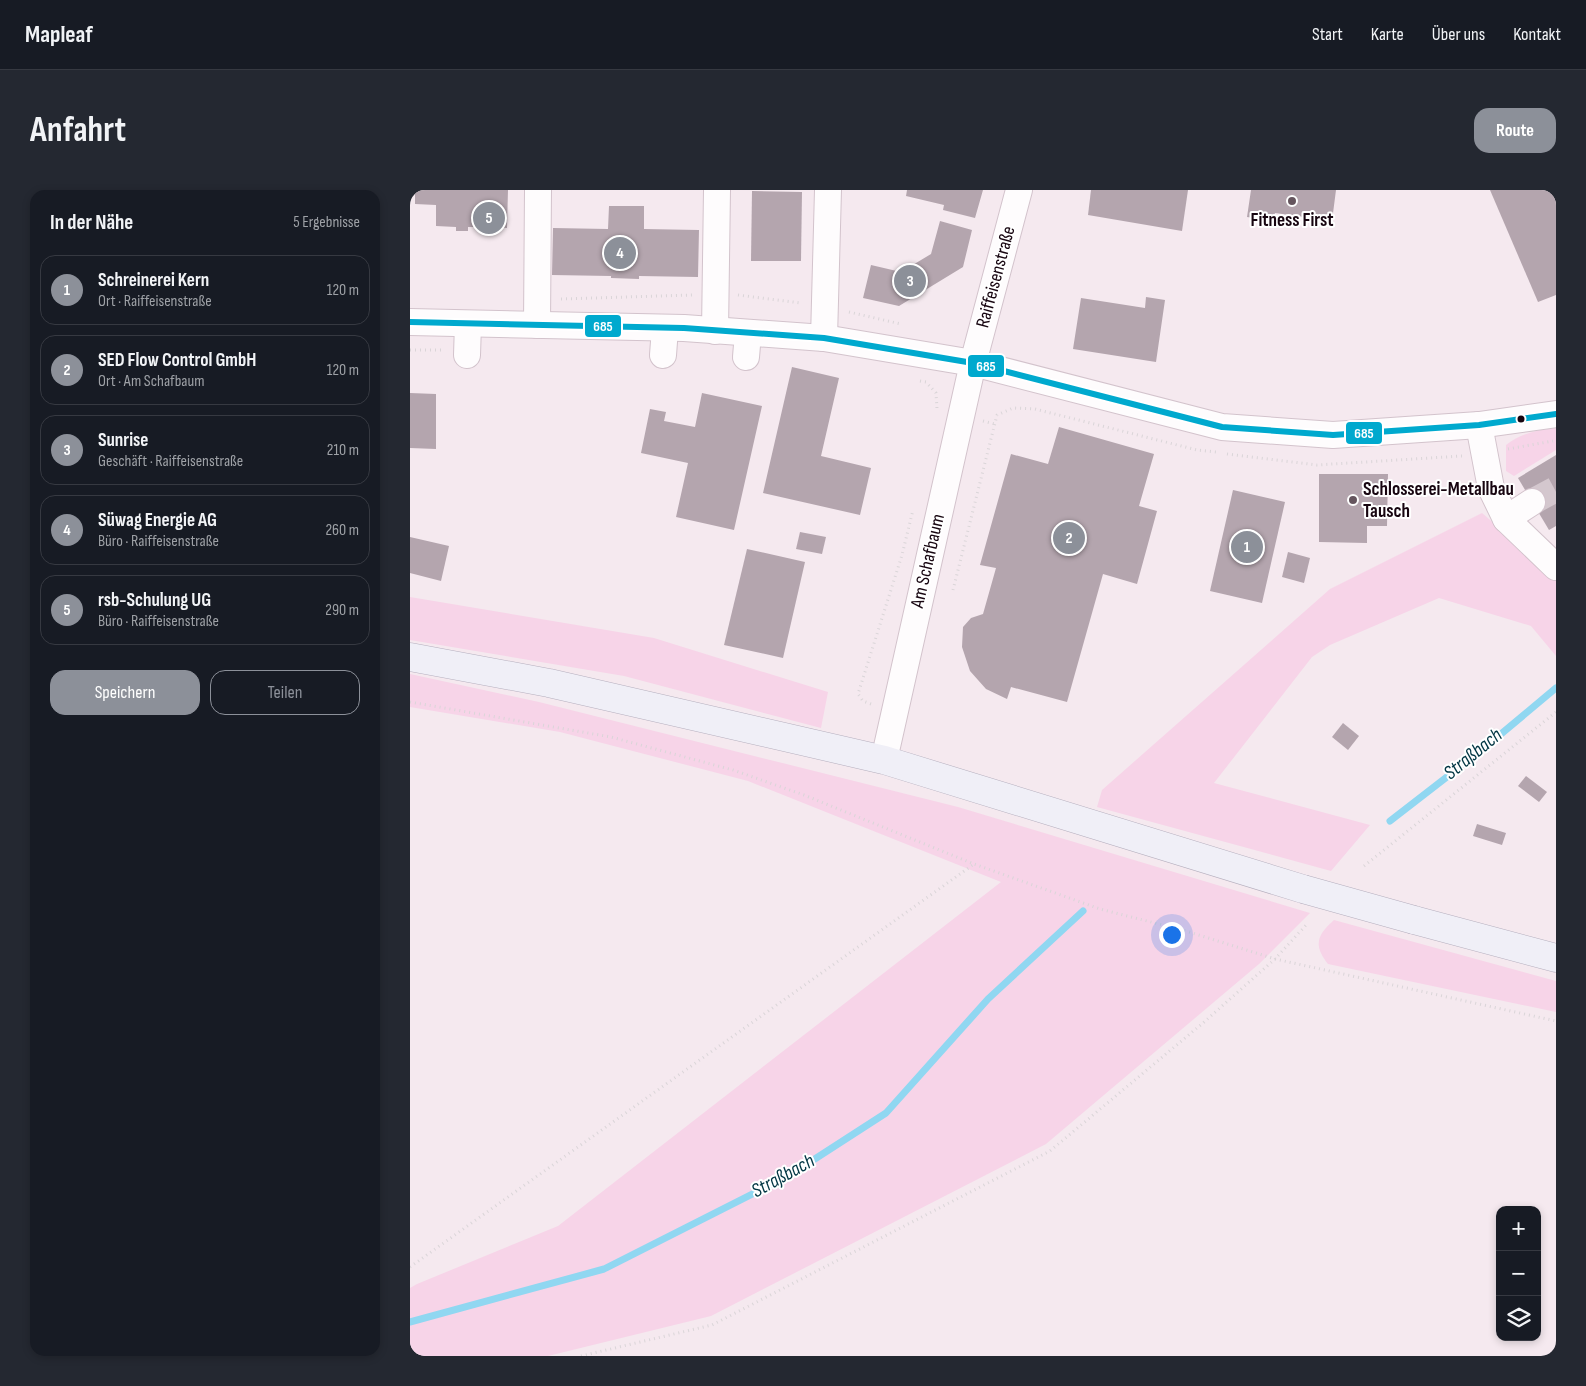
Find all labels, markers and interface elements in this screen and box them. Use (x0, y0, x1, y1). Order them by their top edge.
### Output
text: Mapleaf (25, 20, 93, 49)
text: Start (1312, 24, 1343, 45)
text: Karte (1371, 24, 1404, 45)
text: Über uns (1432, 24, 1485, 45)
text: Kontakt (1513, 24, 1561, 45)
button: Route (1474, 108, 1556, 153)
text: Anfahrt (30, 109, 126, 152)
marker: Fitness First (1286, 195, 1298, 207)
pin: 5 (473, 199, 505, 237)
place label: Fitness First (1250, 209, 1334, 232)
text: In der Nähe (50, 210, 133, 235)
text: 5 Ergebnisse (293, 213, 360, 232)
street label: Raiffeisenstraße (971, 224, 1021, 330)
pin: 4 (604, 234, 636, 272)
pin: 3 (894, 262, 926, 300)
text: Schreinerei Kern (98, 269, 209, 292)
text: 1 (64, 281, 70, 300)
text: 120 m (327, 281, 359, 300)
text: Ort · Raiffeisenstraße (98, 292, 212, 311)
line badge: 685 (584, 314, 622, 338)
text: 685 (593, 318, 613, 335)
text: SED Flow Control GmbH (98, 349, 256, 372)
line badge: 685 (967, 354, 1005, 378)
text: 685 (976, 358, 996, 375)
text: 2 (63, 361, 71, 380)
text: 120 m (327, 361, 359, 380)
text: Ort · Am Schafbaum (98, 372, 204, 391)
unlabelled marker (1516, 414, 1526, 424)
line badge: 685 (1345, 421, 1383, 445)
text: 685 (1354, 425, 1374, 442)
text: Sunrise (98, 429, 148, 452)
text: 3 (63, 441, 71, 460)
text: 210 m (327, 441, 359, 460)
text: Geschäft · Raiffeisenstraße (98, 452, 243, 471)
place label: Schlosserei-Metallbau Tausch (1363, 478, 1514, 523)
marker: Schlosserei-Metallbau Tausch (1347, 494, 1359, 506)
text: Süwag Energie AG (98, 509, 217, 532)
street label: Am Schafbaum (906, 512, 950, 611)
pin: 2 (1053, 519, 1085, 557)
text: 4 (63, 521, 71, 540)
text: 260 m (325, 521, 359, 540)
pin: 1 (1231, 528, 1263, 566)
text: Büro · Raiffeisenstraße (98, 532, 219, 551)
text: rsb-Schulung UG (98, 589, 211, 612)
text: 5 (63, 601, 71, 620)
text: 290 m (325, 601, 359, 620)
text: Büro · Raiffeisenstraße (98, 612, 219, 631)
button: Speichern (50, 670, 200, 715)
button: Teilen (210, 670, 360, 715)
water label: Straßbach (1439, 723, 1507, 785)
your location (1159, 922, 1185, 948)
water label: Straßbach (747, 1149, 819, 1203)
map controls (1496, 1206, 1541, 1341)
button: + (1496, 1206, 1541, 1251)
button: − (1496, 1251, 1541, 1296)
button: layers (1496, 1296, 1541, 1341)

